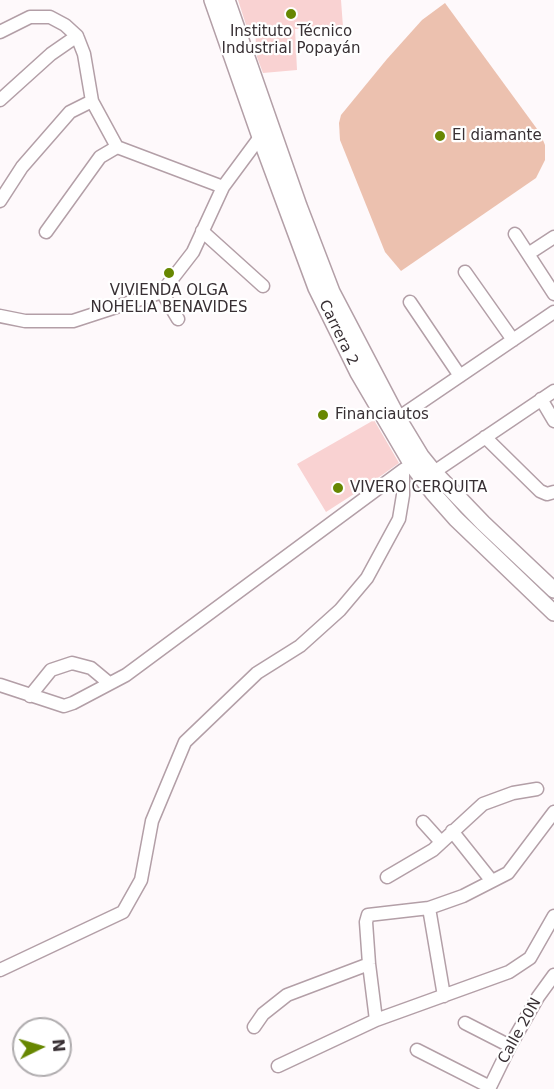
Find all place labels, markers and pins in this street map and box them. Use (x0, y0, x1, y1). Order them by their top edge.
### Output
marker: Instituto Técnico Industrial Popayán (284, 7, 298, 21)
place label: Instituto Técnico Industrial Popayán (221, 23, 361, 58)
place label: El diamante (452, 127, 542, 145)
marker: El diamante (433, 129, 447, 143)
marker: VIVIENDA OLGA NOHELIA BENAVIDES (162, 266, 176, 280)
place label: VIVIENDA OLGA NOHELIA BENAVIDES (90, 282, 248, 317)
place label: Financiautos (335, 406, 429, 424)
marker: Financiautos (316, 408, 330, 422)
place label: VIVERO CERQUITA (350, 479, 487, 497)
marker: VIVERO CERQUITA (331, 481, 345, 495)

